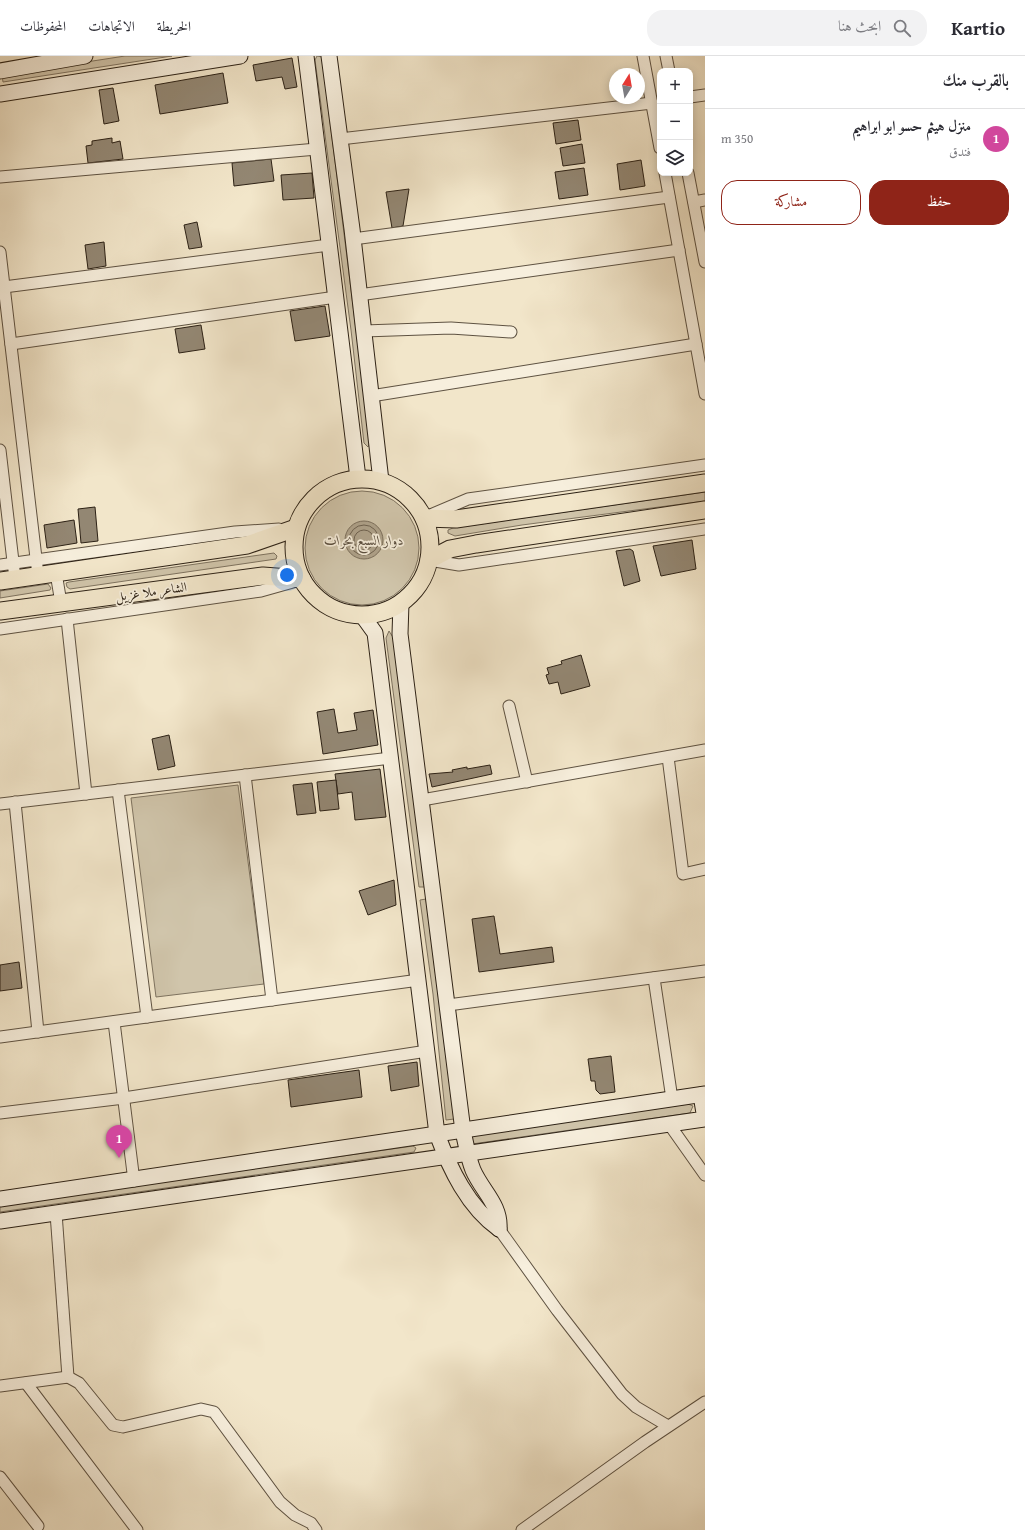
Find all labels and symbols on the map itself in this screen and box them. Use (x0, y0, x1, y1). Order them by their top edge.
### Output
north arrow (609, 68, 645, 104)
water label: دوار السبع بحرات (324, 530, 404, 554)
your location (277, 565, 297, 585)
street label: الشاعر ملا غزيل (114, 577, 188, 606)
pin: 1 (106, 1125, 132, 1158)

